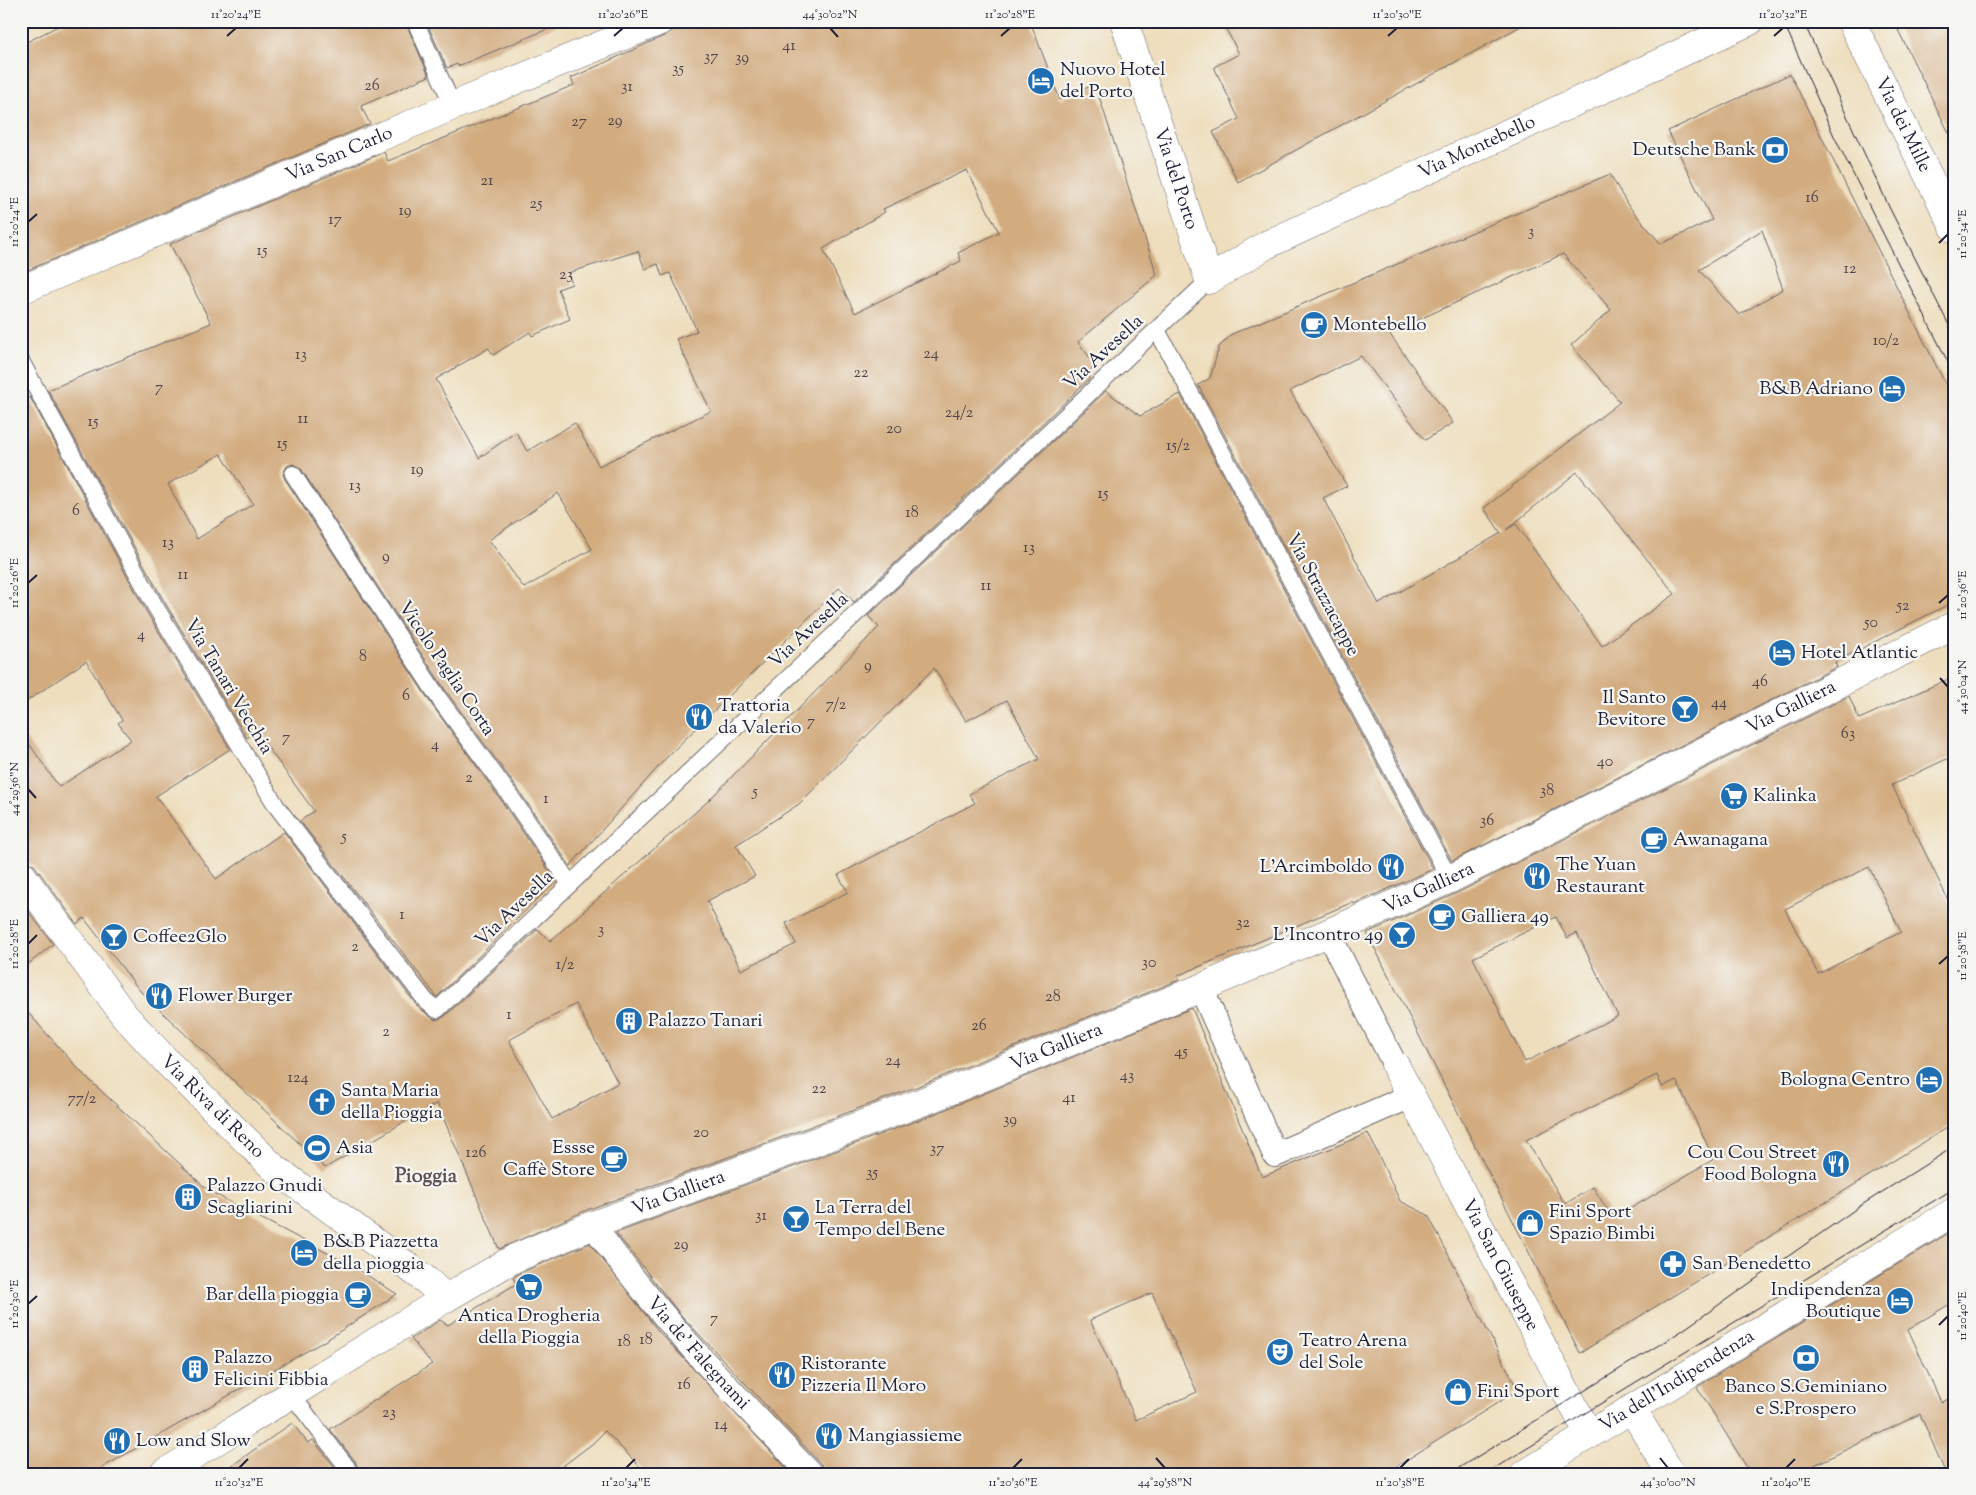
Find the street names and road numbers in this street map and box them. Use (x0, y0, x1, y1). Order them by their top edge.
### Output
street label: Via dei Mille (1868, 72, 1938, 177)
street label: Via Montebello (1414, 109, 1540, 186)
street label: Via San Carlo (282, 120, 397, 189)
street label: Via del Porto (1146, 124, 1205, 233)
street label: Via Avesella (1058, 309, 1150, 397)
street label: Via Strazzacappe (1278, 529, 1366, 661)
street label: Via Avesella (763, 587, 855, 675)
street label: Vicolo Paglia Corta (391, 596, 501, 742)
street label: Via Tanari Vecchia (177, 614, 279, 760)
street label: Via Galliera (1742, 673, 1841, 741)
street label: Via Galliera (1379, 855, 1479, 920)
street label: Via Avesella (469, 864, 561, 954)
street label: Via Galliera (1006, 1016, 1107, 1078)
street label: Via Riva di Reno (154, 1049, 271, 1165)
street label: Via Galliera (628, 1163, 729, 1223)
street label: Via San Giuseppe (1454, 1194, 1546, 1336)
street label: Via de' Falegnami (640, 1291, 756, 1416)
street label: Via dell'Indipendenza (1594, 1323, 1760, 1439)

